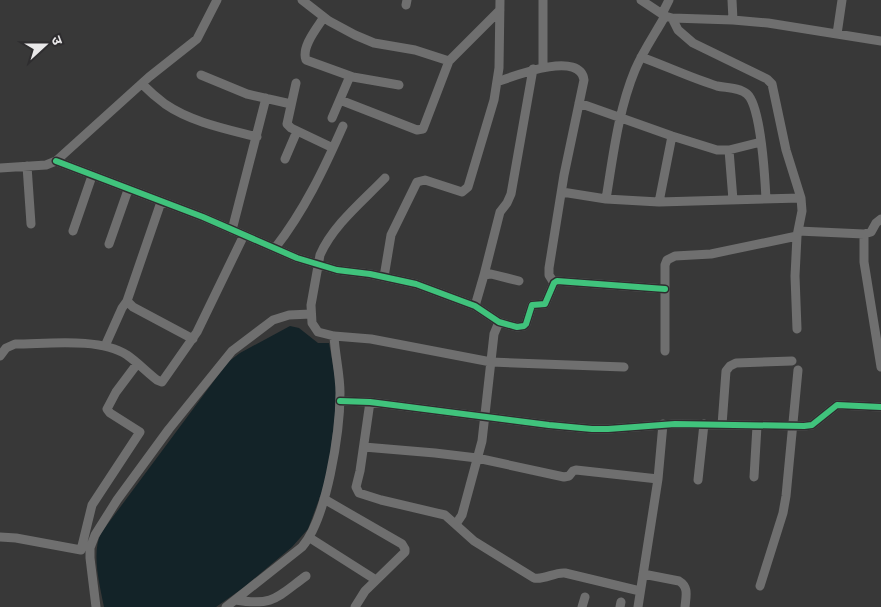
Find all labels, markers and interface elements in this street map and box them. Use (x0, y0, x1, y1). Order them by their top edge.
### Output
north arrow (20, 20, 70, 70)
text: उ (46, 33, 68, 48)

